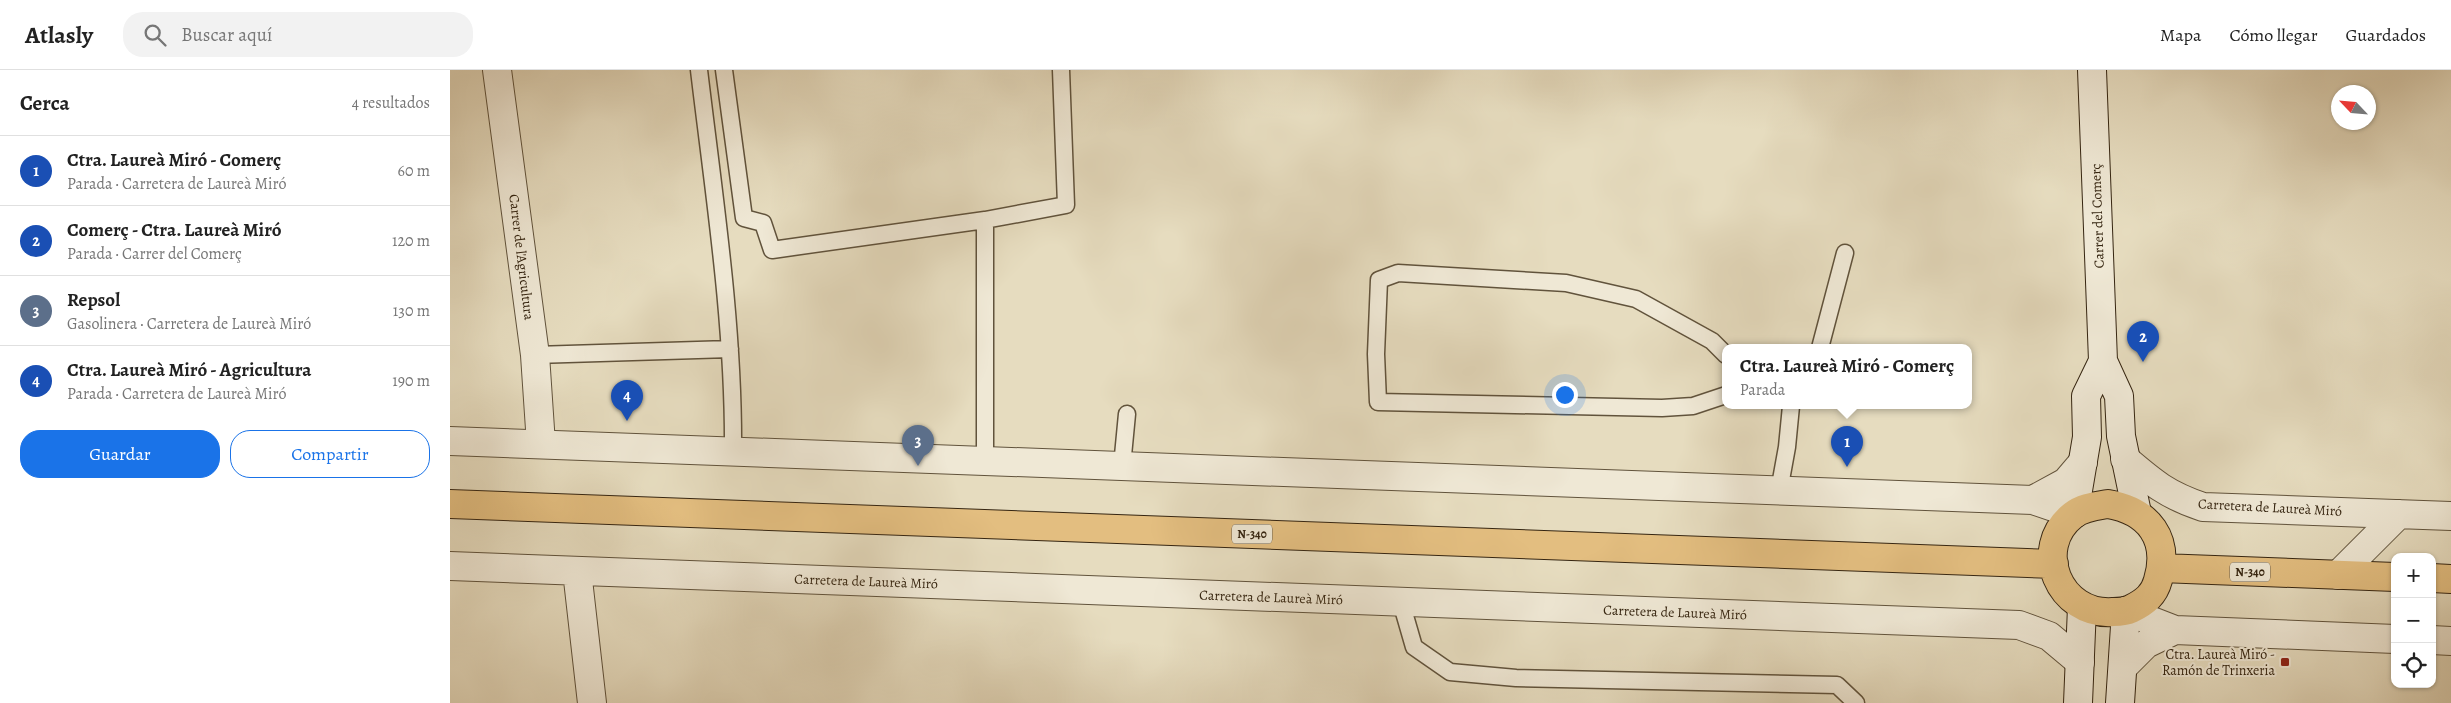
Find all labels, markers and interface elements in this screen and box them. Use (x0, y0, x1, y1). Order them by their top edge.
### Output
search box (123, 12, 473, 57)
text: Atlasly (25, 19, 93, 51)
icon: search (141, 21, 169, 49)
text: Buscar aquí (181, 22, 272, 48)
text: Mapa (2160, 23, 2201, 47)
text: Cómo llegar (2229, 23, 2318, 47)
text: Guardados (2346, 23, 2426, 47)
north arrow (2331, 85, 2376, 130)
text: Cerca (20, 89, 70, 117)
text: 4 resultados (352, 92, 430, 114)
text: Ctra. Laureà Miró - Comerç (67, 147, 281, 173)
text: 1 (33, 160, 39, 182)
text: 60 m (398, 160, 430, 182)
street label: Carrer del Comerç (2086, 163, 2109, 269)
text: Parada · Carretera de Laureà Miró (67, 173, 286, 195)
street label: Carrer de l'Agricultura (504, 193, 539, 322)
text: Comerç - Ctra. Laureà Miró (67, 217, 281, 243)
text: 2 (32, 230, 40, 252)
text: 120 m (392, 230, 430, 252)
text: Parada · Carrer del Comerç (67, 243, 242, 265)
text: Repsol (67, 287, 120, 313)
text: 3 (33, 300, 39, 322)
text: 130 m (393, 300, 430, 322)
text: Gasolinera · Carretera de Laureà Miró (67, 313, 311, 335)
pin: 2 (2127, 321, 2159, 362)
popup (1722, 344, 1972, 409)
text: Ctra. Laureà Miró - Comerç (1740, 353, 1954, 379)
text: Ctra. Laureà Miró - Agricultura (67, 357, 312, 383)
text: 4 (32, 370, 40, 392)
text: 190 m (392, 370, 430, 392)
text: Parada (1740, 379, 1785, 401)
pin: 4 (611, 380, 643, 421)
your location (1552, 382, 1578, 408)
text: Parada · Carretera de Laureà Miró (67, 383, 286, 405)
pin: 3 (902, 425, 934, 466)
pin: 1 (1831, 426, 1863, 467)
button: Guardar (20, 430, 220, 478)
button: Compartir (230, 430, 430, 478)
street label: Carretera de Laureà Miró (2198, 494, 2342, 521)
road number: N-340 (1232, 524, 1272, 544)
map controls (2391, 553, 2436, 688)
button: + (2391, 553, 2436, 598)
road number: N-340 (2230, 562, 2270, 582)
street label: Carretera de Laureà Miró (794, 569, 938, 594)
street label: Carretera de Laureà Miró (1199, 585, 1343, 610)
button: − (2391, 598, 2436, 643)
street label: Carretera de Laureà Miró (1603, 600, 1747, 625)
button: locate (2391, 643, 2436, 688)
place label: Ctra. Laureà Miró - Ramón de Trinxeria (2162, 645, 2275, 680)
marker: Ctra. Laureà Miró - Ramón de Trinxeria (2279, 656, 2291, 668)

